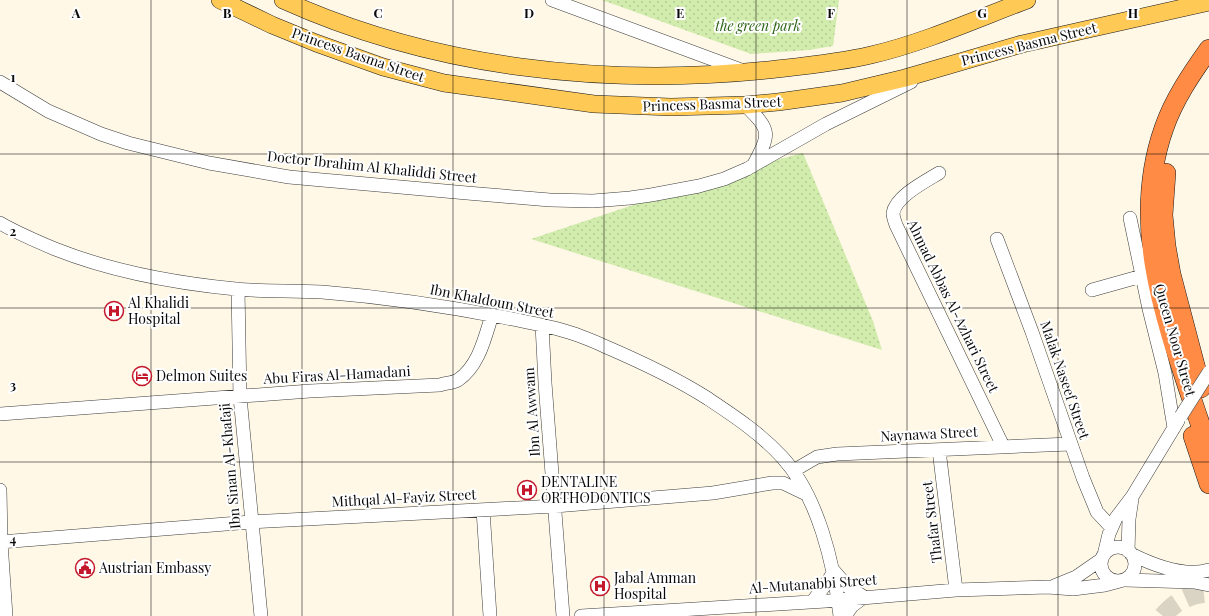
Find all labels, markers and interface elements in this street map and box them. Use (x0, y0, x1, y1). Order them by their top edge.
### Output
text: A (71, 4, 81, 21)
text: B (223, 4, 232, 21)
text: C (373, 4, 383, 21)
text: D (524, 4, 534, 21)
text: E (676, 4, 684, 21)
text: F (827, 4, 835, 21)
text: G (977, 4, 987, 21)
text: H (1128, 4, 1138, 21)
park label: the green park (715, 16, 801, 35)
street label: Princess Basma Street (959, 17, 1100, 70)
street label: Princess Basma Street (289, 23, 428, 86)
text: 1 (11, 68, 16, 85)
street label: Princess Basma Street (642, 92, 783, 115)
street label: Doctor Ibrahim Al Khaliddi Street (266, 146, 479, 187)
street label: Ahmad Abbas Al-Azhari Street (903, 215, 1004, 396)
text: 2 (10, 222, 17, 239)
street label: Ibn Khaldoun Street (428, 279, 557, 322)
street label: Queen Noor Street (1150, 281, 1201, 399)
place label: Al Khalidi Hospital (127, 293, 189, 328)
hospital icon: Al Khalidi Hospital (103, 300, 125, 322)
street label: Malak Naseef Street (1036, 318, 1095, 442)
street label: Abu Firas Al-Hamadani (262, 361, 411, 388)
hotel icon: Delmon Suites (131, 365, 153, 387)
place label: Delmon Suites (156, 366, 247, 385)
street label: Ibn Al Awwam (519, 366, 544, 457)
text: 3 (10, 376, 16, 393)
street label: Ibn Sinan Al-Khafaji (215, 402, 244, 530)
street label: Naynawa Street (880, 421, 979, 446)
place label: DENTALINE ORTHODONTICS (541, 472, 650, 507)
hospital icon: DENTALINE ORTHODONTICS (516, 479, 538, 501)
street label: Thafar Street (917, 479, 946, 564)
street label: Mithqal Al-Fayiz Street (331, 484, 478, 511)
text: 4 (10, 530, 17, 547)
public building icon: Austrian Embassy (74, 557, 96, 579)
place label: Austrian Embassy (98, 558, 211, 577)
place label: Jabal Amman Hospital (613, 568, 697, 603)
street label: Al-Mutanabbi Street (747, 569, 879, 598)
hospital icon: Jabal Amman Hospital (589, 575, 611, 597)

